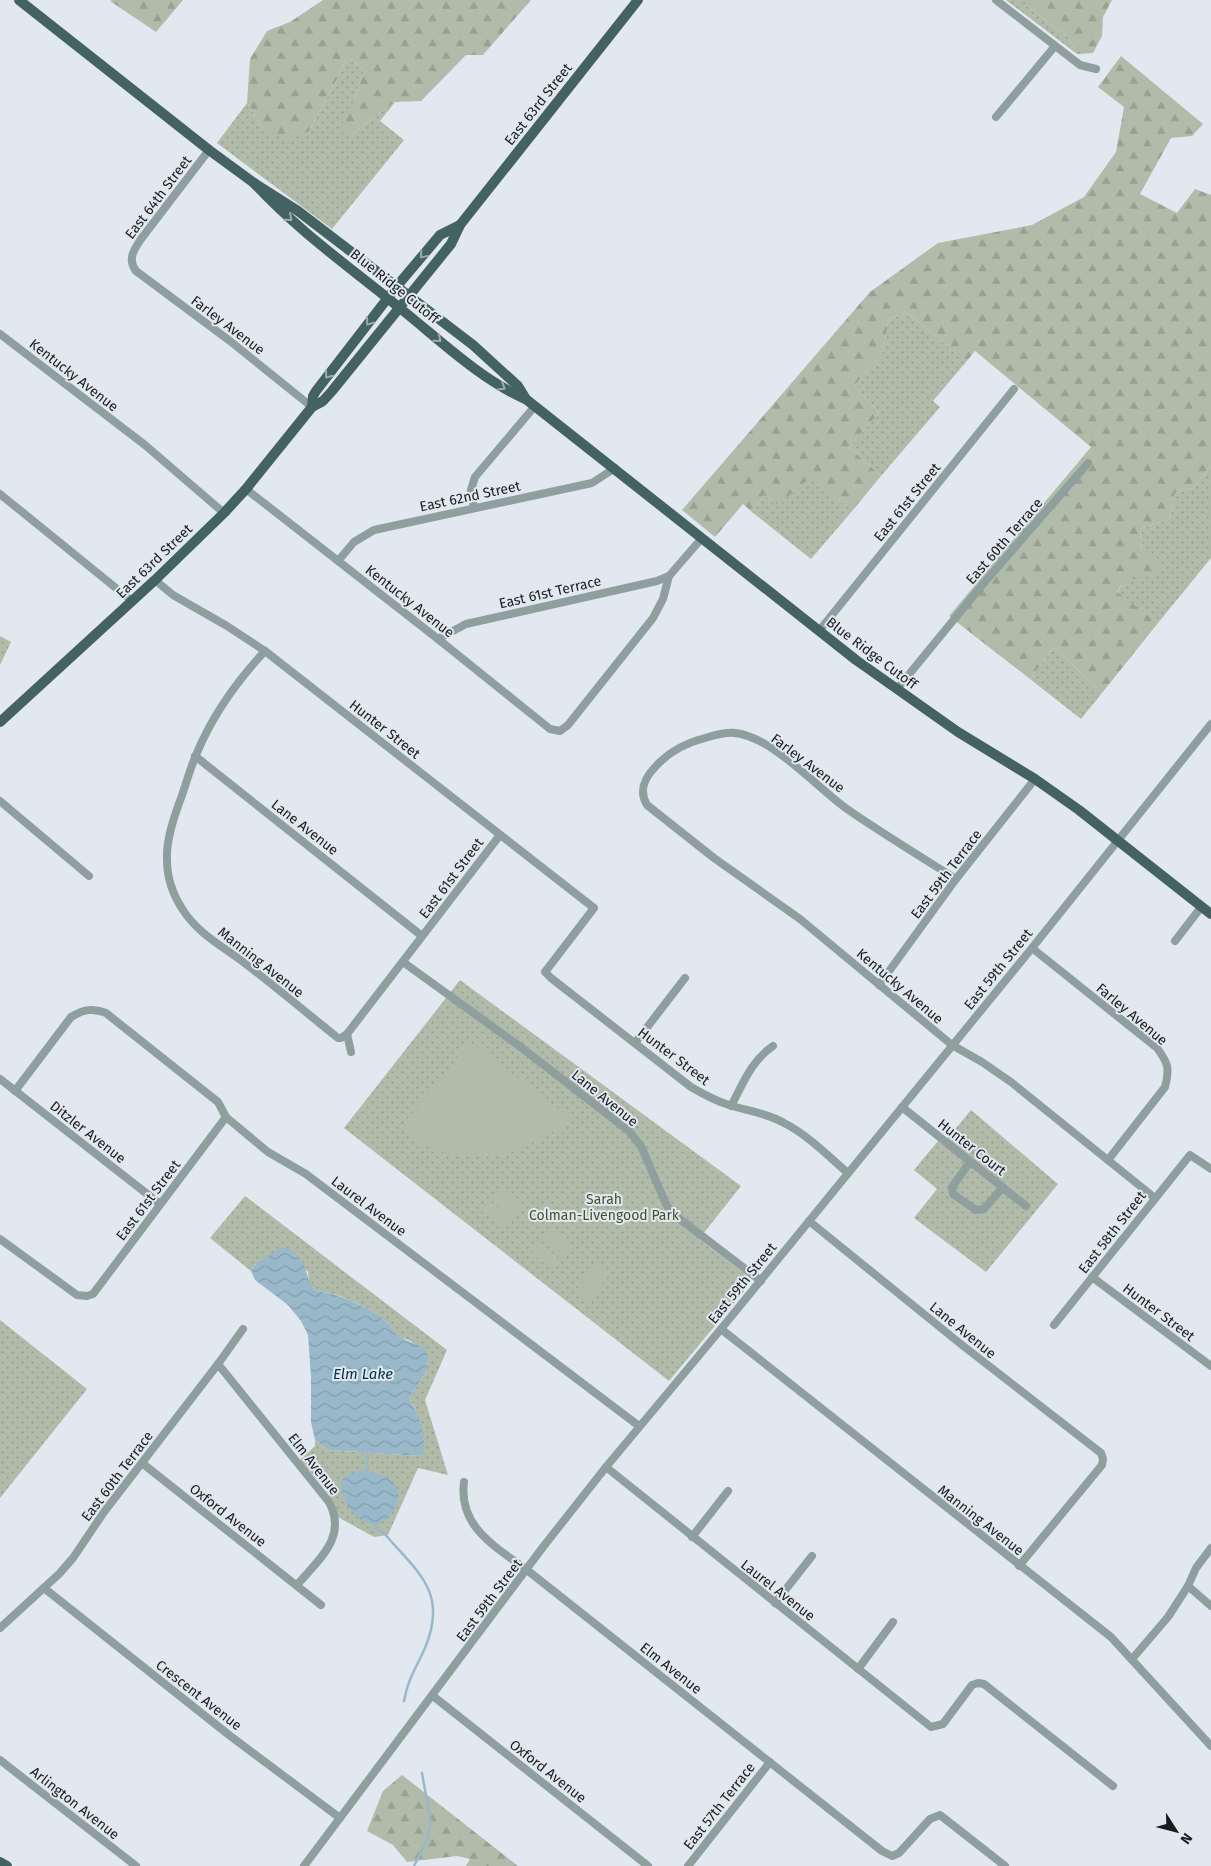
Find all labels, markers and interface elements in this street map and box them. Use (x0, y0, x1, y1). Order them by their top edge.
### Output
street label: East 63rd Street (501, 59, 576, 149)
street label: East 64th Street (122, 152, 196, 242)
one-way arrow (283, 212, 292, 221)
street label: Blue Ridge Cutoff (347, 245, 444, 328)
one-way arrow (419, 250, 428, 259)
street label: Farley Avenue (188, 292, 268, 359)
one-way arrow (367, 316, 375, 325)
one-way arrow (432, 333, 441, 341)
street label: Kentucky Avenue (26, 335, 121, 415)
one-way arrow (326, 369, 334, 378)
one-way arrow (497, 381, 506, 391)
street label: East 61st Street (871, 459, 945, 545)
street label: East 62nd Street (418, 477, 523, 515)
street label: East 60th Terrace (962, 495, 1046, 588)
street label: East 63rd Street (113, 520, 197, 602)
street label: Kentucky Avenue (362, 561, 457, 641)
street label: East 61st Terrace (497, 572, 603, 613)
street label: Blue Ridge Cutoff (823, 614, 922, 694)
street label: Hunter Street (346, 696, 424, 763)
street label: Farley Avenue (768, 730, 848, 797)
street label: Lane Avenue (268, 796, 342, 859)
street label: East 59th Terrace (907, 826, 985, 922)
street label: East 61st Street (416, 834, 488, 922)
street label: Manning Avenue (214, 924, 307, 1001)
street label: East 59th Street (961, 925, 1037, 1013)
street label: Kentucky Avenue (853, 945, 947, 1028)
street label: Farley Avenue (1093, 980, 1171, 1049)
street label: Hunter Street (634, 1024, 714, 1089)
street label: Lane Avenue (568, 1066, 641, 1130)
street label: Ditzler Avenue (46, 1098, 129, 1167)
street label: Hunter Court (934, 1116, 1010, 1180)
street label: East 61st Street (113, 1156, 185, 1244)
street label: Laurel Avenue (328, 1173, 410, 1240)
street label: East 58th Street (1075, 1187, 1150, 1277)
park label: Sarah Colman-Livengood Park (529, 1191, 680, 1224)
street label: East 59th Street (705, 1239, 781, 1327)
street label: Hunter Street (1119, 1280, 1199, 1345)
street label: Lane Avenue (926, 1298, 999, 1362)
water label: Elm Lake (333, 1365, 393, 1383)
street label: East 60th Terrace (78, 1428, 157, 1525)
street label: Elm Avenue (284, 1430, 343, 1499)
street label: Oxford Avenue (186, 1480, 269, 1551)
street label: Manning Avenue (934, 1482, 1027, 1559)
street label: East 59th Street (453, 1555, 527, 1645)
street label: Laurel Avenue (737, 1556, 818, 1625)
street label: Elm Avenue (636, 1639, 705, 1698)
street label: Crescent Avenue (152, 1657, 245, 1734)
street label: Oxford Avenue (506, 1736, 589, 1807)
street label: East 57th Terrace (680, 1759, 759, 1853)
street label: Arlington Avenue (27, 1763, 123, 1843)
north arrow (1151, 1806, 1201, 1856)
text: N (1177, 1830, 1196, 1847)

